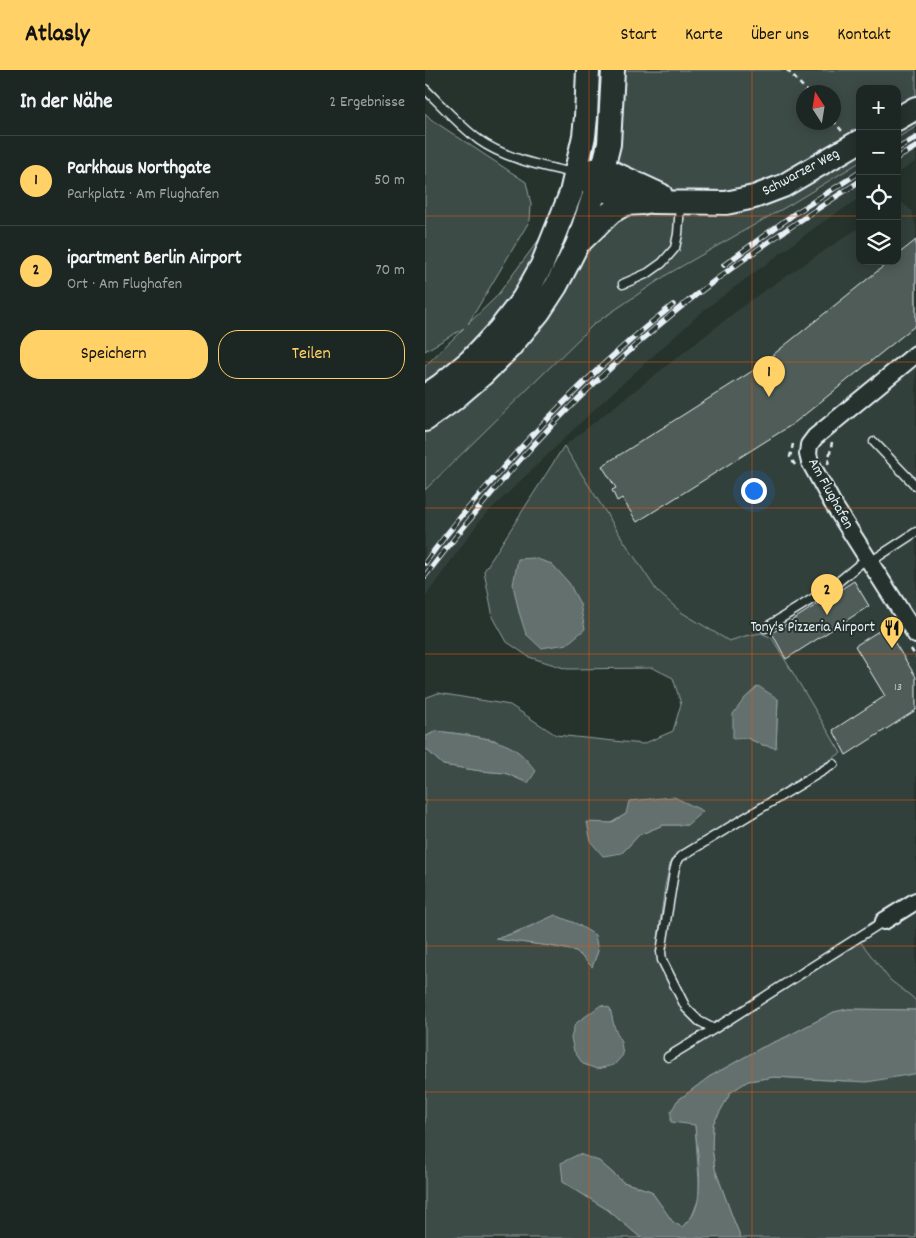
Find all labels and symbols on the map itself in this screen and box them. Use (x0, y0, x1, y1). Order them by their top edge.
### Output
north arrow (796, 85, 841, 130)
street label: Schwarzer Weg (758, 143, 844, 203)
pin: 1 (753, 356, 785, 397)
street label: Am Flughafen (801, 455, 859, 533)
your location (741, 478, 767, 504)
pin: 2 (811, 574, 843, 615)
restaurant icon: Tony's Pizzeria Airport (879, 615, 905, 649)
place label: Tony's Pizzeria Airport (750, 617, 875, 639)
house number: 13 (894, 679, 902, 696)

